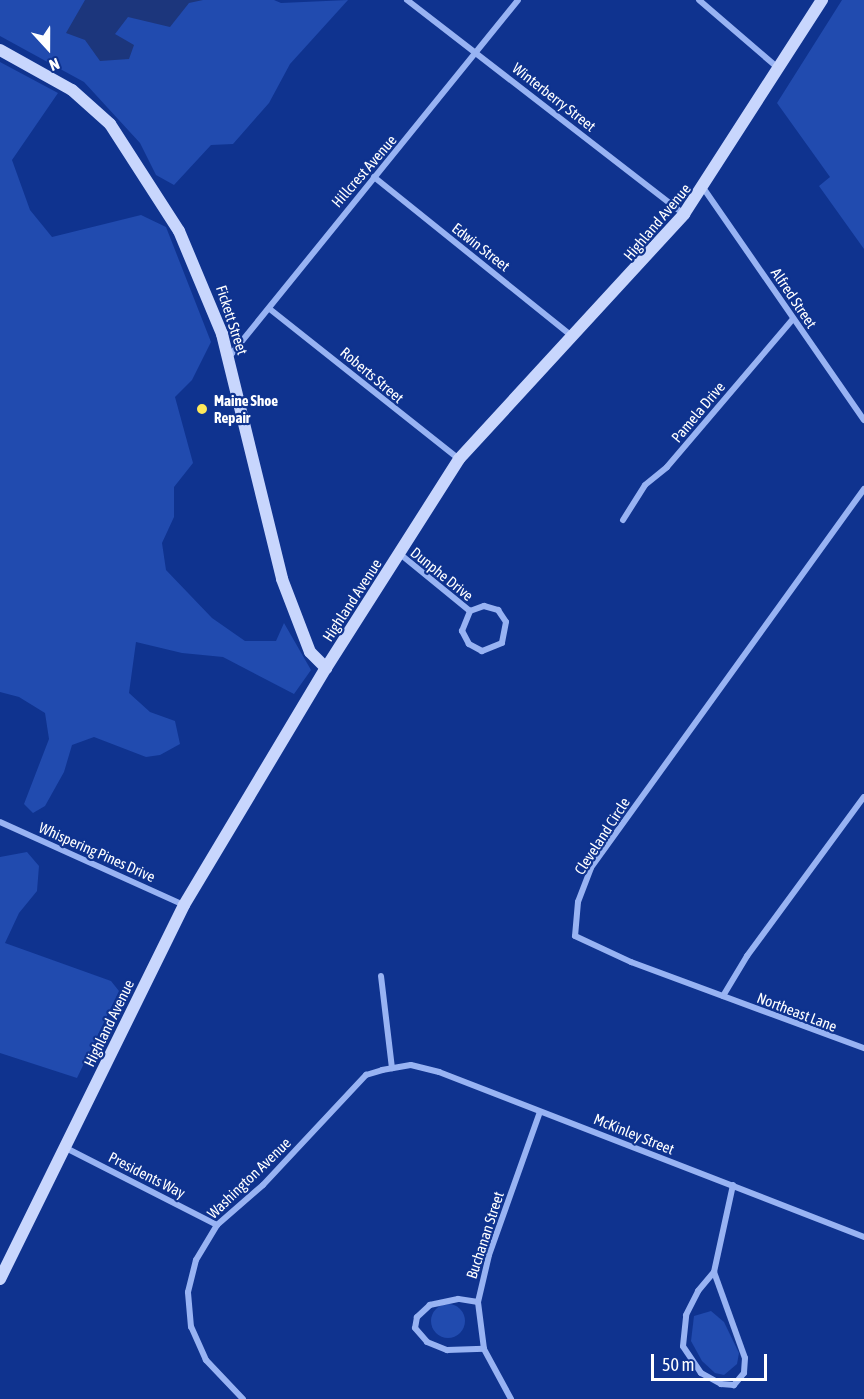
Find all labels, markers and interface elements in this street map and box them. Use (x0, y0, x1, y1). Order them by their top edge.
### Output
north arrow (18, 18, 78, 78)
text: N (47, 55, 62, 75)
street label: Winterberry Street (509, 59, 599, 135)
street label: Hillcrest Avenue (328, 131, 400, 211)
street label: Highland Avenue (620, 180, 694, 264)
street label: Edwin Street (449, 219, 513, 275)
street label: Alfred Street (767, 264, 821, 332)
street label: Fickett Street (212, 283, 252, 357)
street label: Roberts Street (337, 343, 407, 407)
street label: Pamela Drive (667, 378, 729, 446)
place label: Maine Shoe Repair (214, 391, 278, 426)
marker: Maine Shoe Repair (195, 402, 209, 416)
street label: Dunphe Drive (407, 543, 477, 605)
street label: Highland Avenue (319, 555, 385, 645)
street label: Cleveland Circle (570, 794, 634, 878)
street label: Whispering Pines Drive (36, 818, 158, 886)
street label: Highland Avenue (80, 976, 138, 1070)
street label: Northeast Lane (755, 989, 839, 1035)
street label: McKinley Street (591, 1110, 677, 1158)
street label: Washington Avenue (203, 1134, 295, 1222)
street label: Presidents Way (106, 1148, 188, 1202)
street label: Buchanan Street (462, 1189, 508, 1281)
scale bar (654, 1342, 770, 1380)
text: 50 m (662, 1354, 694, 1375)

